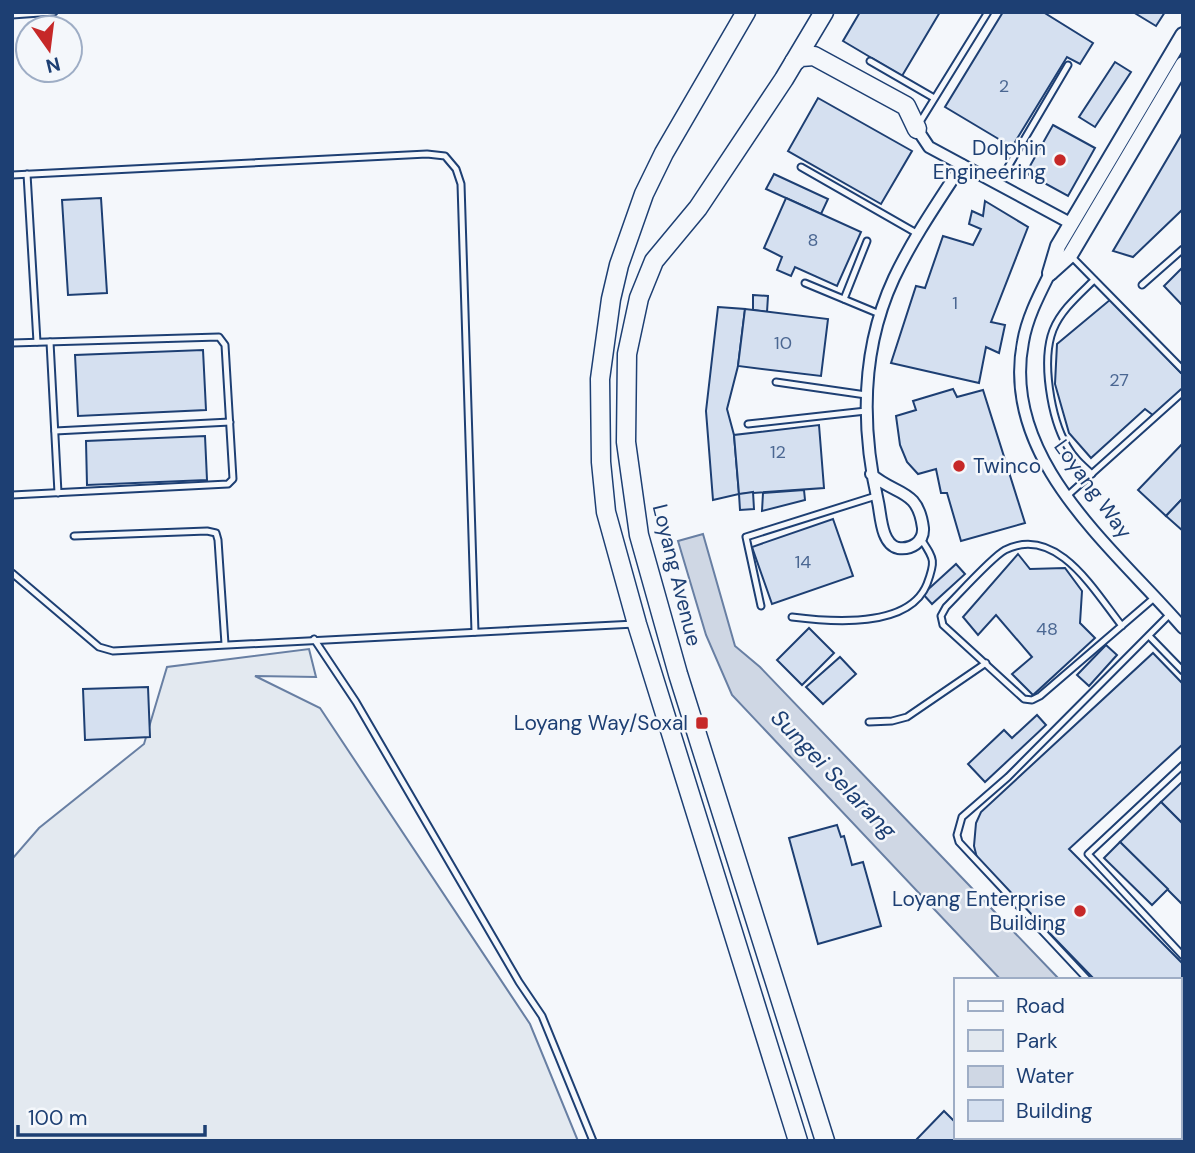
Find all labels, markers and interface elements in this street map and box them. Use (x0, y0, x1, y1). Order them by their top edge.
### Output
north arrow (14, 14, 84, 84)
text: N (43, 51, 63, 79)
house number: 2 (999, 74, 1009, 98)
place label: Dolphin Engineering (933, 134, 1046, 186)
marker: Dolphin Engineering (1052, 152, 1068, 168)
house number: 8 (808, 228, 818, 252)
house number: 1 (952, 291, 958, 315)
house number: 10 (774, 331, 792, 355)
house number: 27 (1109, 368, 1129, 392)
street label: Loyang Way (1048, 434, 1139, 544)
house number: 12 (770, 440, 786, 464)
place label: Twinco (973, 452, 1041, 480)
marker: Twinco (951, 458, 967, 474)
street label: Loyang Avenue (646, 501, 708, 649)
house number: 14 (795, 550, 811, 574)
house number: 48 (1036, 617, 1058, 641)
water label: Sungei Selarang (765, 703, 904, 846)
place label: Loyang Way/Soxal (514, 709, 688, 737)
marker: Loyang Way/Soxal (694, 715, 710, 731)
place label: Loyang Enterprise Building (892, 885, 1066, 937)
marker: Loyang Enterprise Building (1072, 903, 1088, 919)
legend (954, 978, 1181, 1139)
text: Road (1016, 992, 1065, 1020)
text: Park (1016, 1027, 1058, 1055)
text: Water (1016, 1062, 1074, 1090)
scale bar (18, 1094, 205, 1138)
text: Building (1016, 1097, 1093, 1125)
text: 100 m (28, 1104, 88, 1132)

